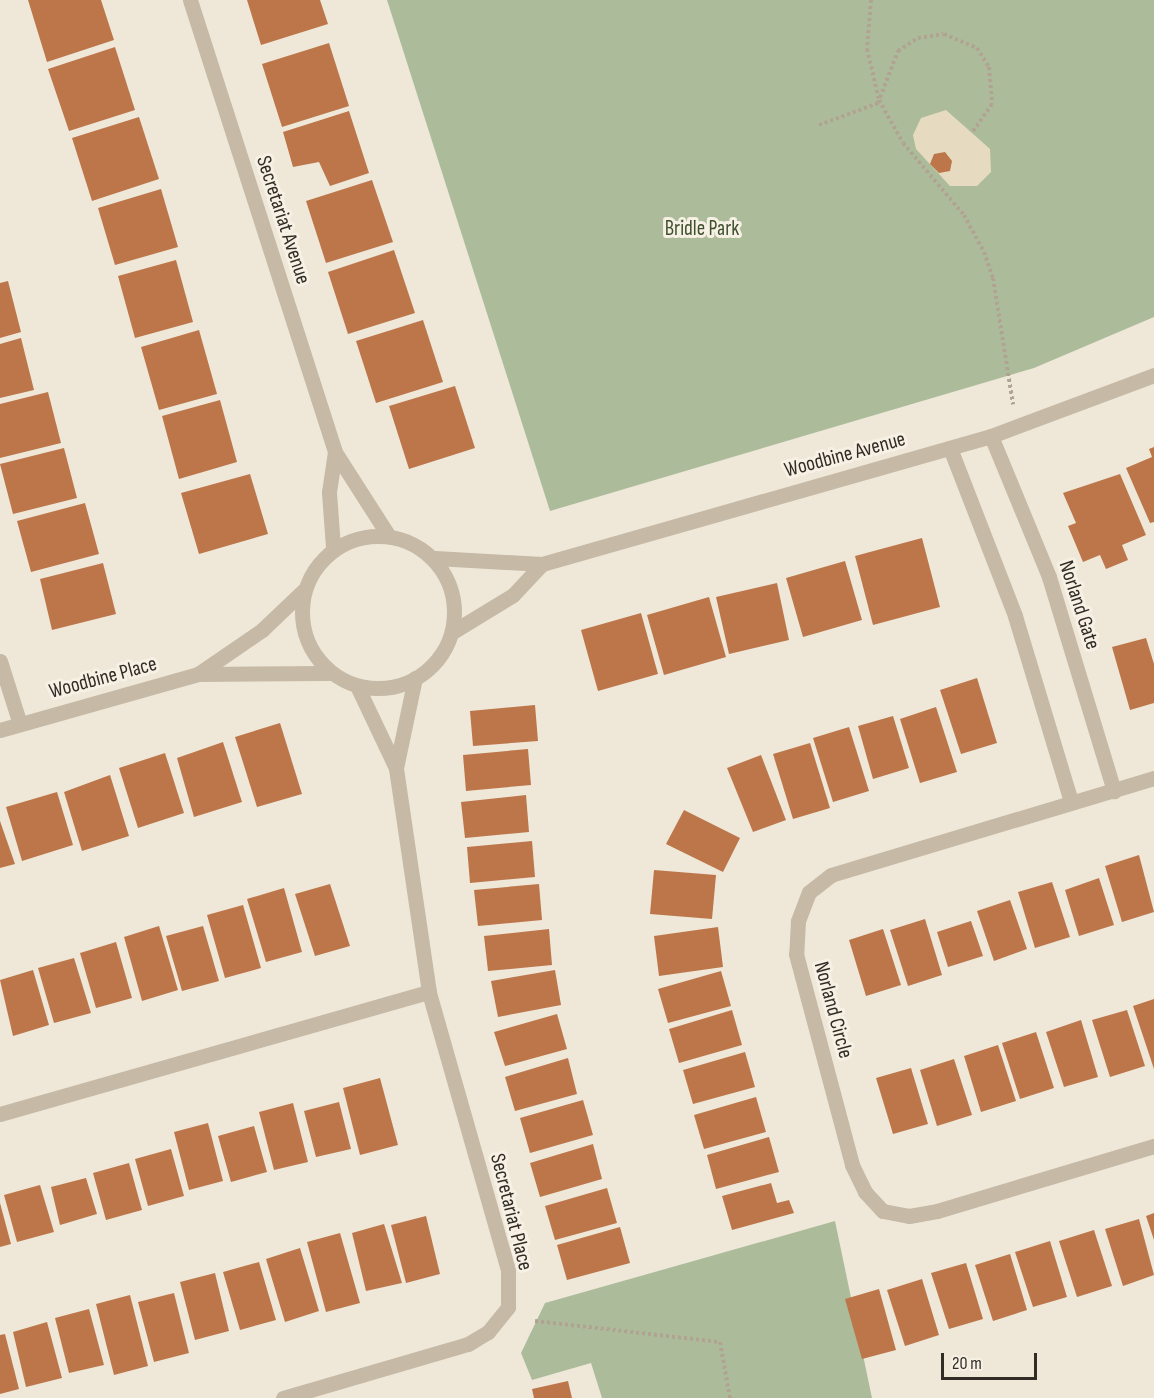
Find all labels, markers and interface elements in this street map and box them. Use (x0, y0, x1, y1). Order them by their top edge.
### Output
street label: Secretariat Avenue (250, 153, 316, 287)
park label: Bridle Park (665, 216, 739, 242)
street label: Woodbine Avenue (782, 427, 908, 483)
street label: Norland Gate (1053, 558, 1105, 652)
street label: Woodbine Place (46, 652, 160, 704)
street label: Norland Circle (808, 959, 858, 1061)
street label: Secretariat Place (484, 1151, 538, 1273)
scale bar (944, 1341, 1040, 1379)
text: 20 m (952, 1353, 982, 1374)

